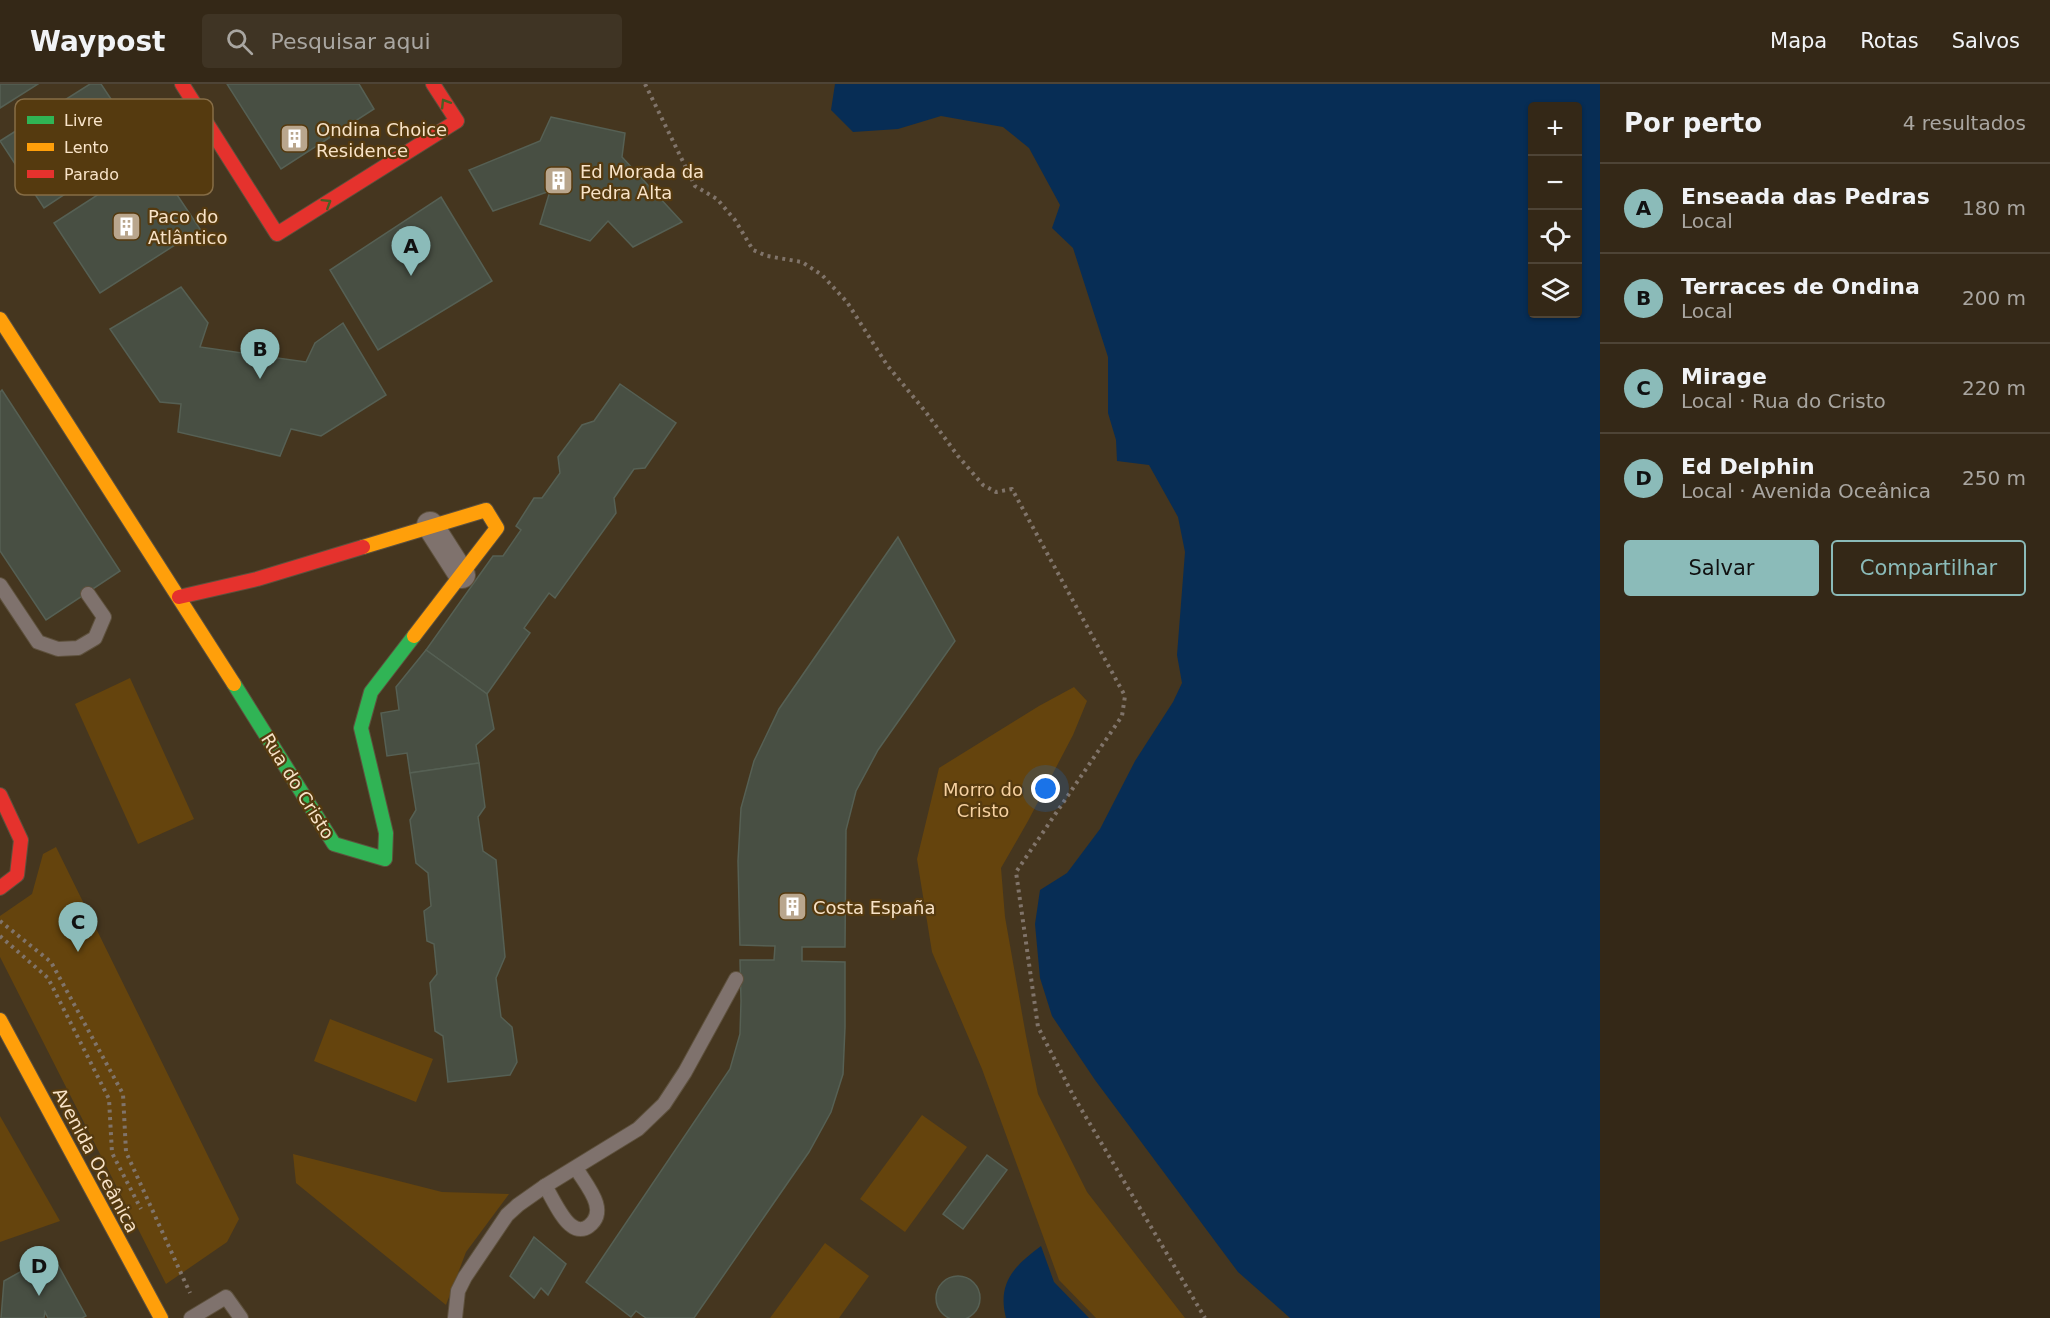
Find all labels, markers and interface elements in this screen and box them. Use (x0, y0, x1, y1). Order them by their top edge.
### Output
search box (202, 14, 622, 68)
text: Waypost (30, 25, 166, 58)
icon: search (223, 25, 256, 58)
text: Pesquisar aqui (271, 29, 431, 54)
text: Mapa (1770, 29, 1827, 53)
text: Rotas (1860, 29, 1919, 53)
text: Salvos (1952, 29, 2020, 53)
legend (15, 99, 213, 195)
one-way arrow (441, 99, 452, 110)
map controls (1528, 102, 1582, 318)
button: + (1528, 102, 1582, 156)
text: Por perto (1624, 108, 1762, 138)
text: Livre (64, 111, 103, 130)
text: 4 resultados (1903, 111, 2026, 135)
place label: Ondina Choice Residence (316, 119, 447, 161)
building icon: Ondina Choice Residence (279, 123, 311, 155)
text: Lento (64, 138, 109, 157)
button: − (1528, 156, 1582, 210)
place label: Ed Morada da Pedra Alta (580, 161, 704, 203)
text: Parado (64, 165, 119, 184)
building icon: Ed Morada da Pedra Alta (543, 165, 575, 197)
text: Enseada das Pedras (1681, 184, 1930, 209)
text: A (1636, 196, 1651, 220)
text: 180 m (1962, 196, 2026, 220)
one-way arrow (320, 199, 331, 210)
place label: Paco do Atlântico (148, 206, 227, 248)
text: Local (1681, 209, 1733, 233)
building icon: Paco do Atlântico (111, 210, 143, 242)
button: locate (1528, 210, 1582, 264)
pin: A (392, 226, 430, 276)
button: layers (1528, 264, 1582, 318)
text: Terraces de Ondina (1681, 274, 1920, 299)
text: B (1636, 286, 1651, 310)
text: 200 m (1962, 286, 2026, 310)
text: Local (1681, 299, 1733, 323)
pin: B (240, 330, 280, 379)
text: Mirage (1681, 364, 1767, 389)
text: C (1636, 376, 1651, 400)
text: 220 m (1962, 376, 2026, 400)
text: Local · Rua do Cristo (1681, 389, 1886, 413)
text: Ed Delphin (1681, 454, 1815, 479)
text: D (1635, 466, 1652, 490)
text: 250 m (1962, 466, 2026, 490)
text: Local · Avenida Oceânica (1681, 479, 1931, 503)
button: Salvar (1624, 540, 1819, 596)
button: Compartilhar (1831, 540, 2026, 596)
street label: Rua do Cristo (257, 729, 339, 843)
your location (1031, 774, 1060, 803)
park label: Morro do Cristo (943, 779, 1023, 821)
building icon: Costa España (776, 891, 808, 923)
place label: Costa España (813, 897, 935, 918)
pin: C (58, 902, 98, 952)
street label: Avenida Oceânica (49, 1084, 143, 1236)
pin: D (20, 1246, 58, 1296)

